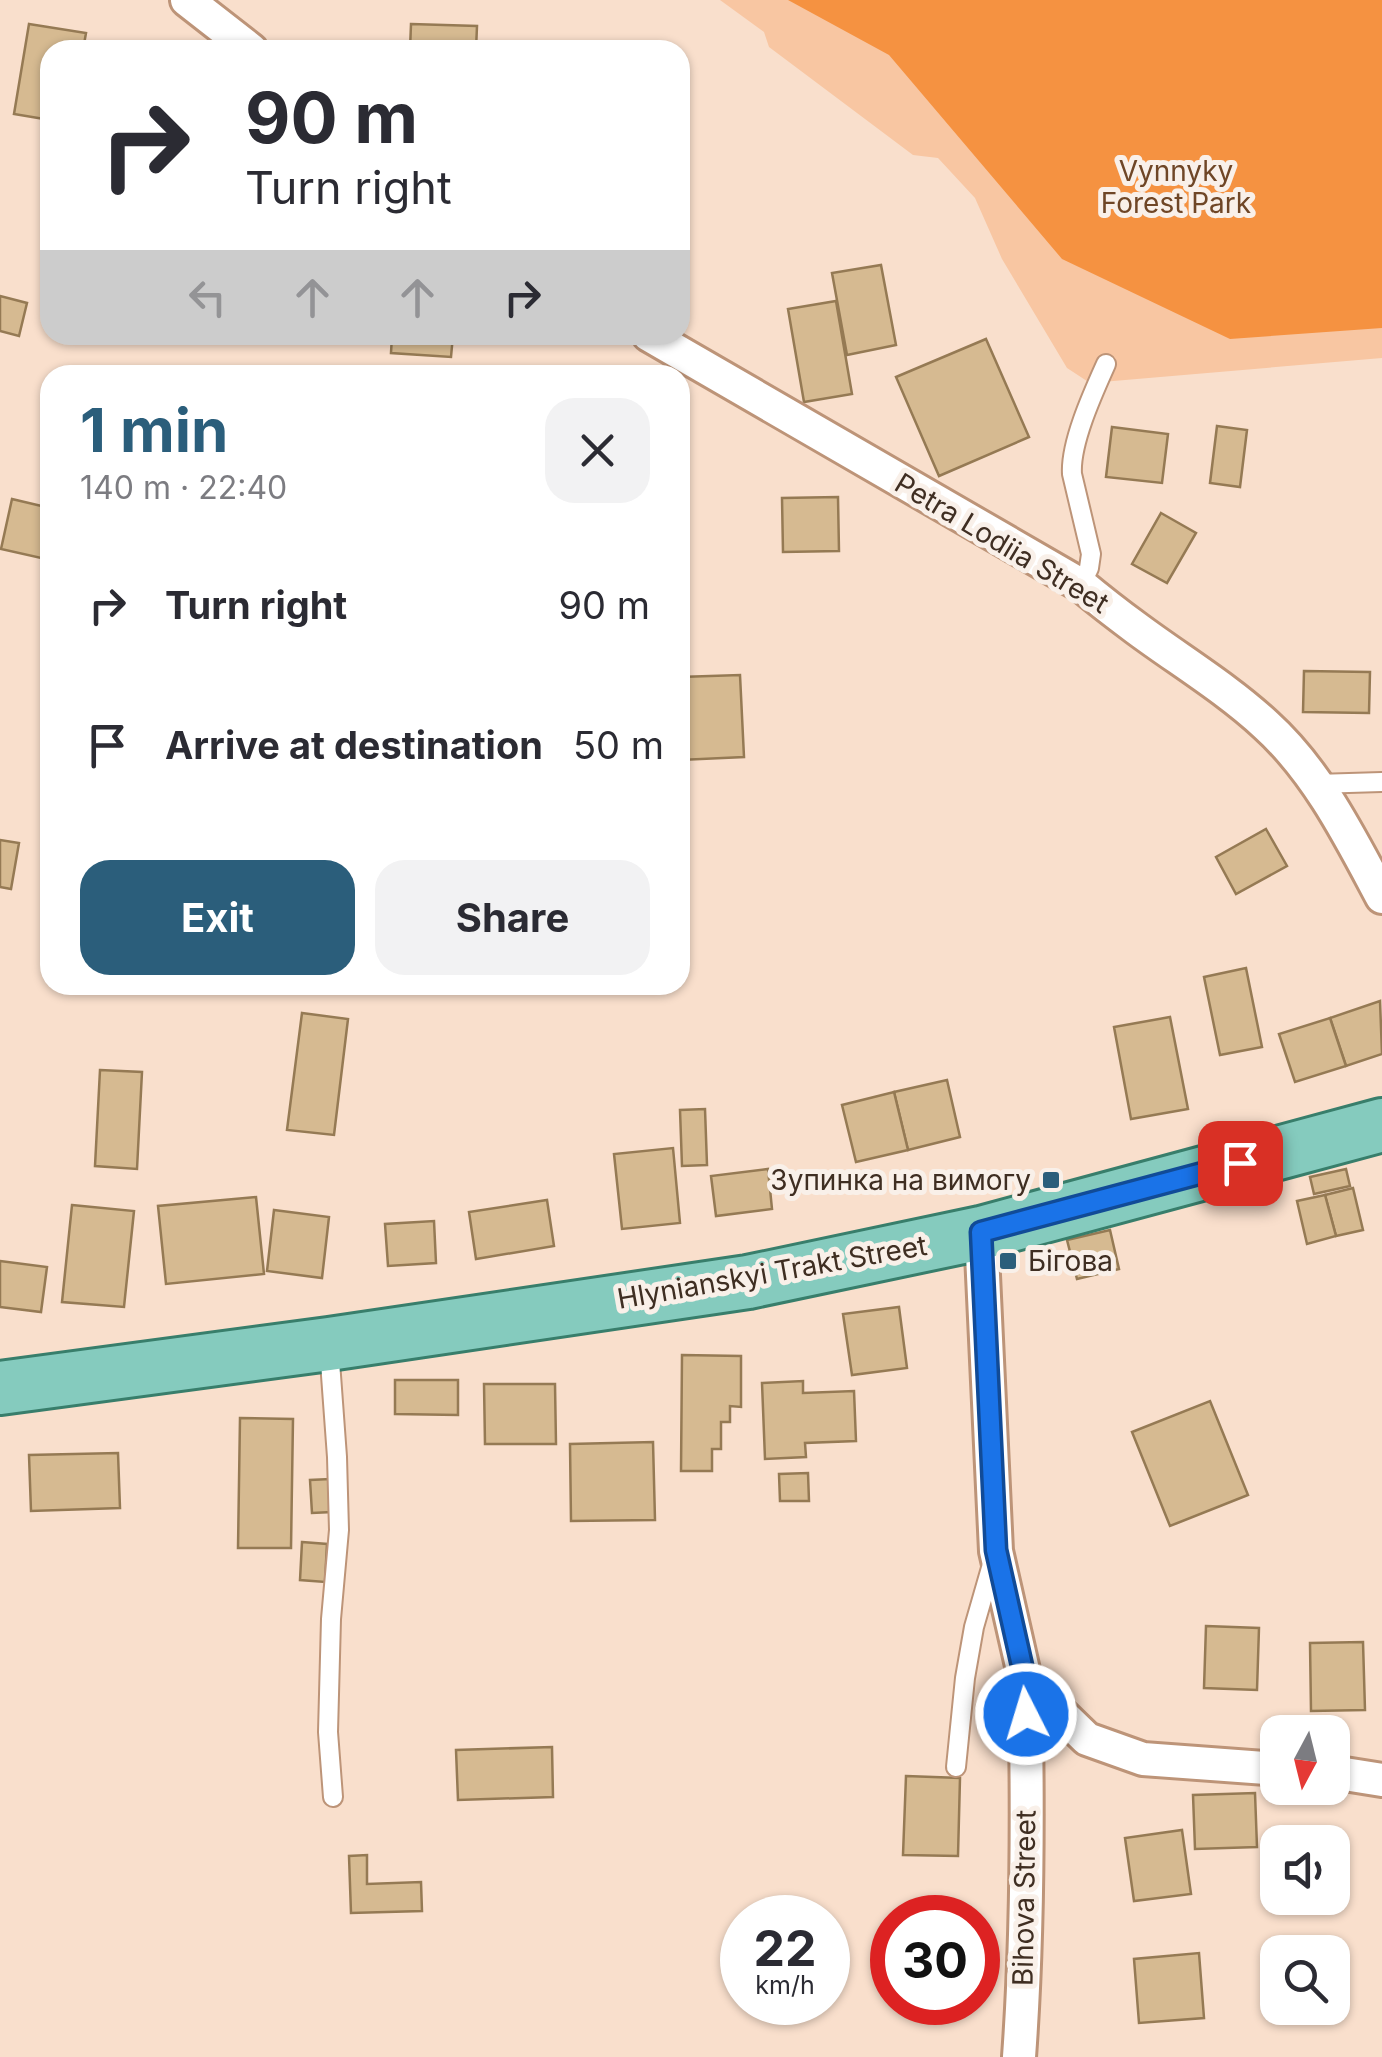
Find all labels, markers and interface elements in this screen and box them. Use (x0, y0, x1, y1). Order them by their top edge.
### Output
text: 90 m (245, 75, 418, 160)
icon: right (80, 80, 210, 210)
park label: Vynnyky Forest Park (1101, 154, 1251, 220)
text: Turn right (245, 160, 452, 215)
icon: left (180, 270, 235, 325)
icon: ahead (285, 270, 340, 325)
icon: ahead (390, 270, 445, 325)
icon: right (495, 270, 550, 325)
text: 1 min (80, 394, 228, 466)
button: close (545, 398, 650, 503)
street label: Petra Lodiia Street (889, 466, 1115, 620)
text: 140 m · 22:40 (80, 468, 287, 507)
icon: right (80, 578, 135, 633)
text: Turn right (165, 582, 347, 628)
text: 90 m (558, 582, 650, 628)
icon: arrive (80, 718, 135, 773)
text: Arrive at destination (165, 722, 543, 768)
text: 50 m (573, 722, 664, 768)
button: Exit (80, 860, 355, 975)
button: Share (375, 860, 650, 975)
pin (1198, 1121, 1283, 1206)
icon: arrive (1213, 1136, 1268, 1191)
place label: Зупинка на вимогу (770, 1163, 1031, 1197)
marker: Зупинка на вимогу (1040, 1169, 1062, 1191)
street label: Hlynianskyi Trakt Street (615, 1228, 929, 1316)
place label: Бігова (1028, 1244, 1113, 1278)
marker: Бігова (997, 1250, 1019, 1272)
position arrow (974, 1662, 1078, 1766)
north arrow (1260, 1715, 1350, 1805)
map controls (1260, 1715, 1350, 2025)
street label: Bihova Street (1005, 1810, 1043, 1986)
button: sound (1260, 1825, 1350, 1915)
speed limit sign: 30 (870, 1895, 1000, 2025)
text: 22 (754, 1918, 817, 1978)
button: search (1260, 1935, 1350, 2025)
text: km/h (755, 1970, 815, 2000)

